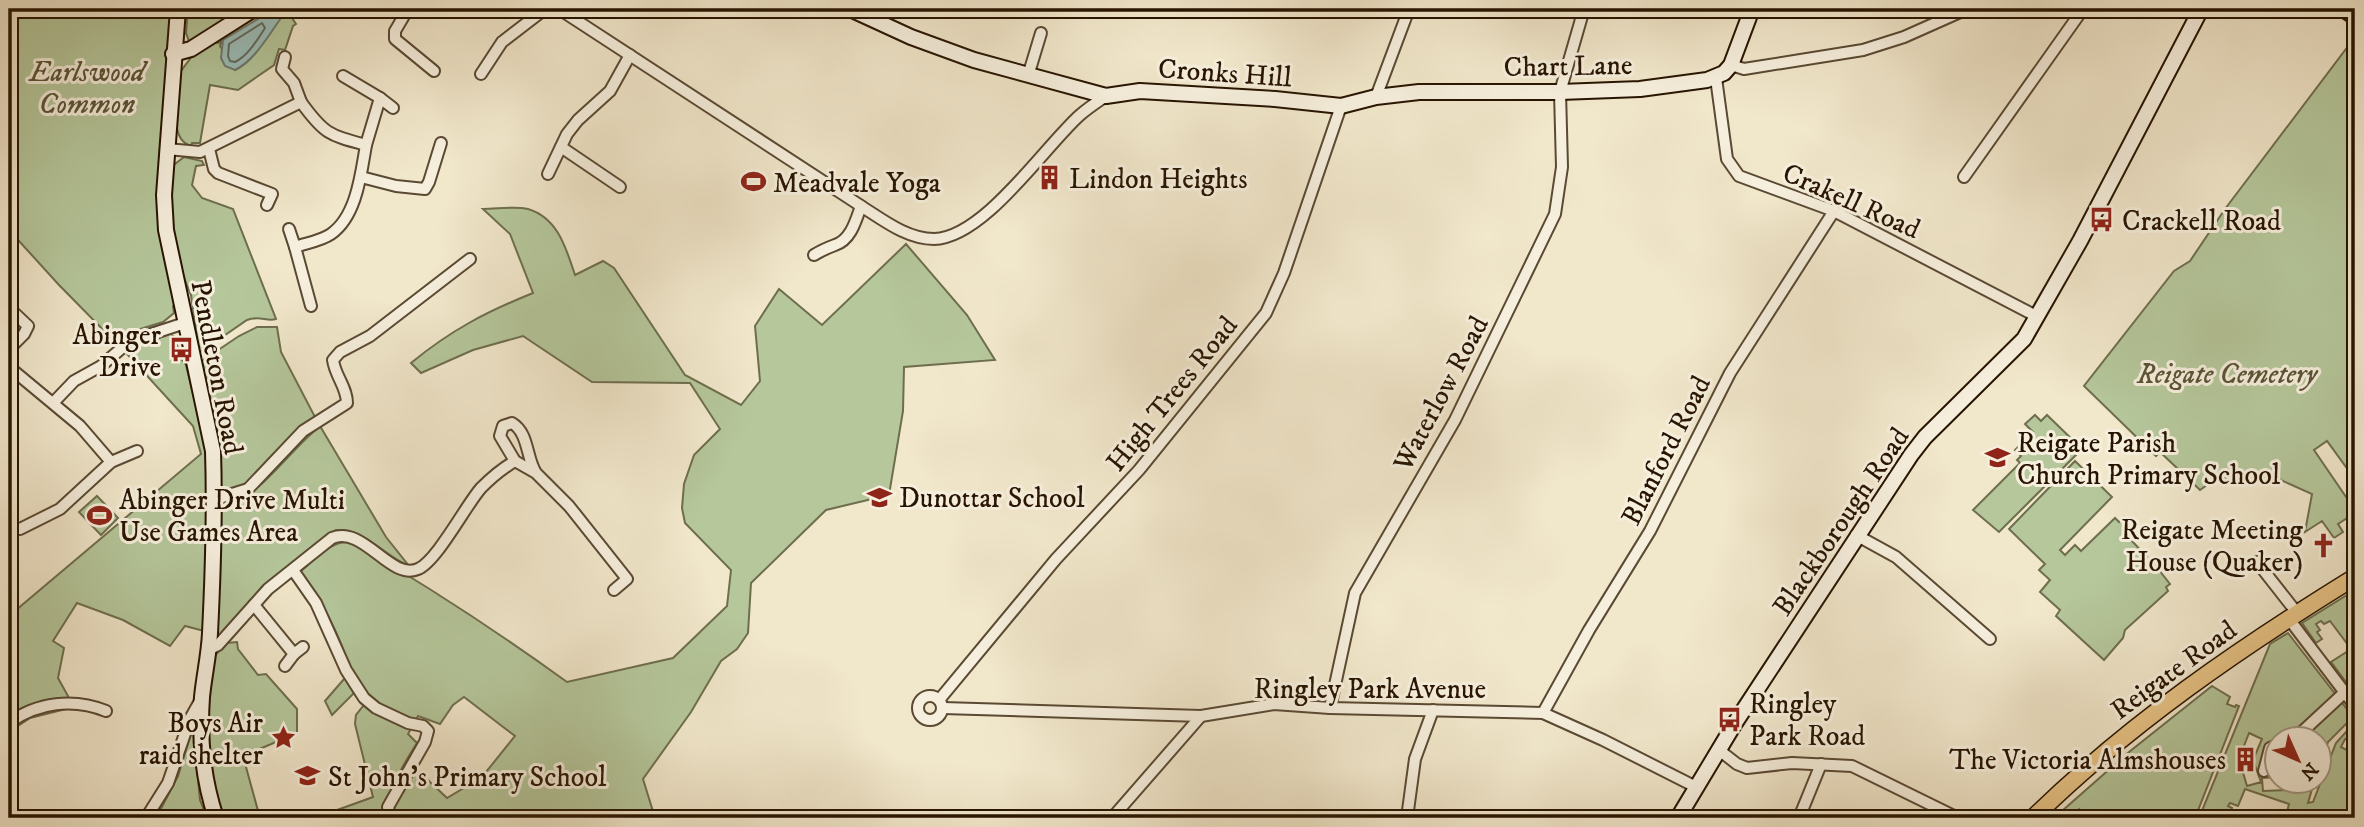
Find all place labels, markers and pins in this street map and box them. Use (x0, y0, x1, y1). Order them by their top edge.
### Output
place label: Lindon Heights (1069, 162, 1248, 197)
building icon: Lindon Heights (1035, 164, 1063, 192)
place label: Meadvale Yoga (773, 166, 941, 201)
sports icon: Meadvale Yoga (739, 168, 767, 196)
place label: Crackell Road (2122, 204, 2281, 239)
bus stop icon: Crackell Road (2088, 206, 2116, 234)
place label: Abinger Drive (73, 318, 162, 385)
bus stop icon: Abinger Drive (167, 336, 195, 364)
place label: Reigate Parish Church Primary School (2017, 426, 2281, 493)
school or university icon: Reigate Parish Church Primary School (1983, 444, 2011, 472)
place label: Dunottar School (899, 481, 1085, 516)
place label: Abinger Drive Multi Use Games Area (119, 483, 345, 550)
school or university icon: Dunottar School (865, 483, 893, 511)
sports icon: Abinger Drive Multi Use Games Area (85, 501, 113, 529)
place label: Reigate Meeting House (Quaker) (2121, 513, 2303, 580)
church icon: Reigate Meeting House (Quaker) (2309, 531, 2337, 559)
place label: Ringley Park Road (1749, 687, 1865, 754)
bus stop icon: Ringley Park Road (1715, 705, 1743, 733)
place label: Boys Air raid shelter (139, 706, 264, 773)
place icon: Boys Air raid shelter (269, 724, 297, 752)
place label: The Victoria Almshouses (1949, 743, 2226, 778)
building icon: The Victoria Almshouses (2232, 745, 2260, 773)
place label: St John's Primary School (328, 760, 607, 795)
school or university icon: St John's Primary School (294, 762, 322, 790)

